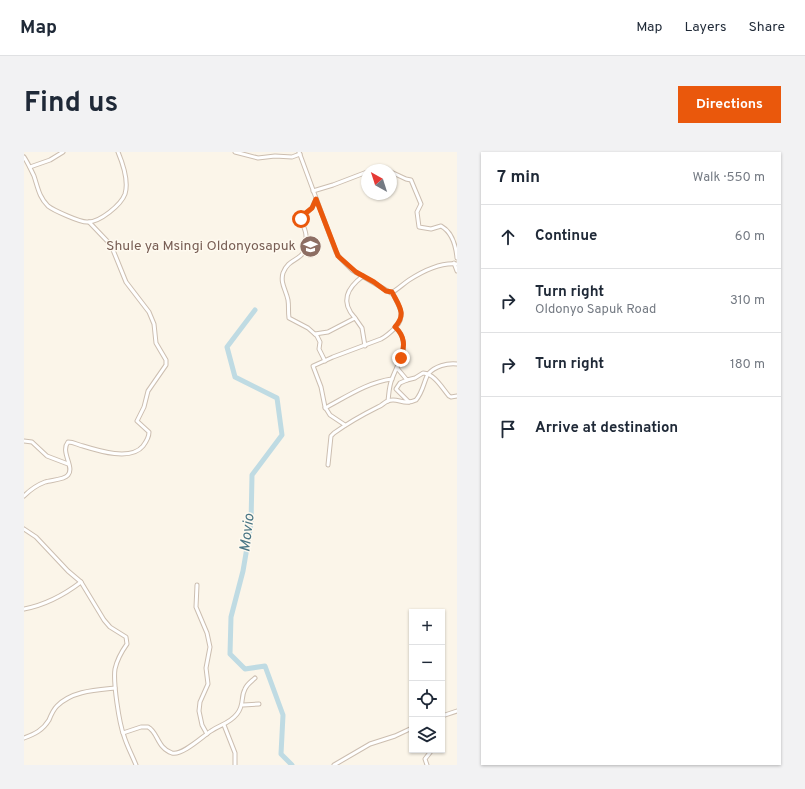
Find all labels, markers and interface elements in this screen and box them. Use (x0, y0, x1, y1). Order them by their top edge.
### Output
text: Map (20, 16, 57, 40)
text: Map (636, 19, 662, 36)
text: Layers (684, 19, 726, 36)
text: Share (748, 19, 785, 36)
text: Find us (24, 86, 118, 122)
button: Directions (678, 86, 781, 123)
north arrow (361, 164, 397, 200)
text: 7 min (497, 167, 540, 189)
text: Walk · 550 m (693, 170, 765, 186)
route start (292, 210, 310, 228)
icon: ahead (497, 226, 519, 248)
text: Continue (535, 227, 597, 246)
text: 60 m (735, 229, 765, 245)
school or university icon: Shule ya Msingi Oldonyosapuk (298, 233, 324, 259)
place label: Shule ya Msingi Oldonyosapuk (106, 238, 296, 255)
text: Turn right (535, 283, 604, 302)
icon: right (497, 290, 519, 312)
text: 310 m (730, 293, 765, 309)
text: Oldonyo Sapuk Road (535, 302, 656, 318)
route end (392, 349, 410, 367)
icon: right (497, 354, 519, 376)
text: Turn right (535, 355, 604, 374)
text: 180 m (730, 357, 765, 373)
icon: arrive (497, 418, 519, 440)
text: Arrive at destination (535, 419, 678, 438)
water label: Movio (236, 513, 260, 553)
map controls (409, 609, 445, 753)
button: + (409, 609, 445, 645)
button: − (409, 645, 445, 681)
button: locate (409, 681, 445, 717)
button: layers (409, 717, 445, 753)

